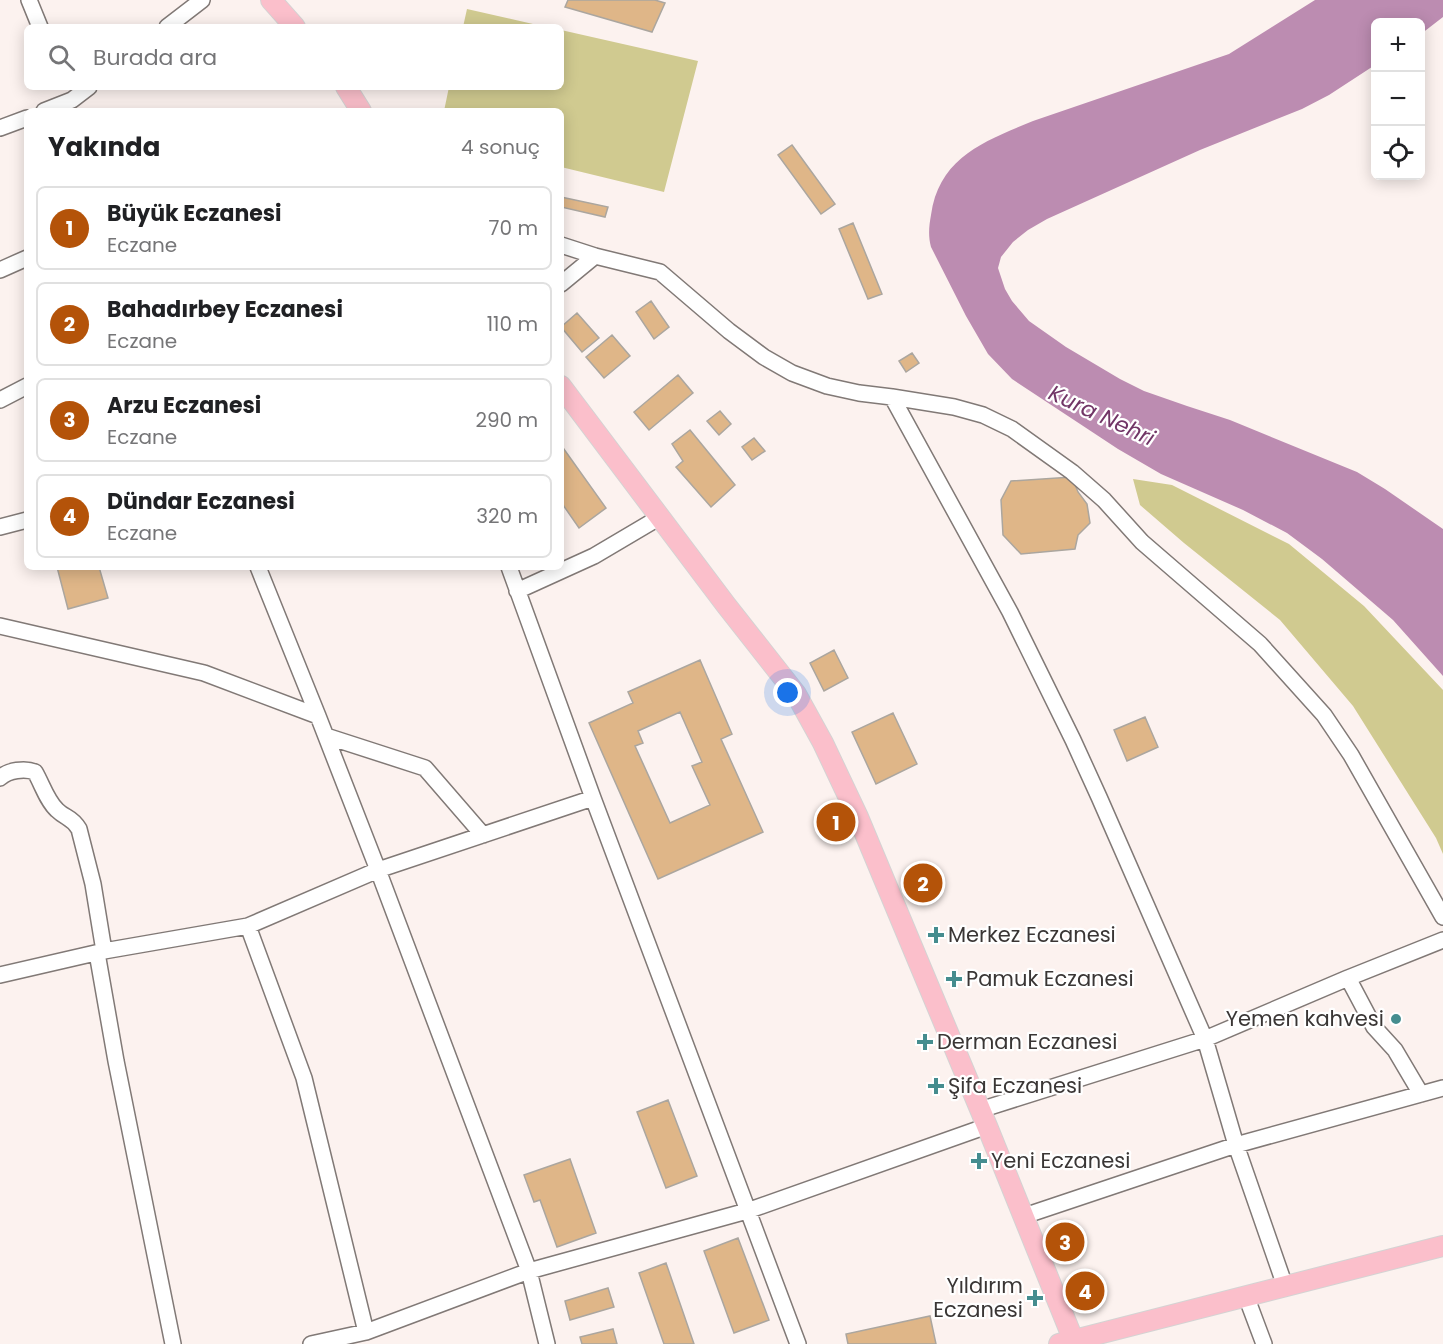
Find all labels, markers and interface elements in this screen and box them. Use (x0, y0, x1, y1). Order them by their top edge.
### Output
map controls (1371, 18, 1425, 180)
button: + (1371, 18, 1425, 72)
search box (24, 24, 564, 90)
icon: search (45, 41, 78, 74)
text: Burada ara (93, 42, 217, 73)
button: − (1371, 72, 1425, 126)
button: locate (1371, 126, 1425, 180)
text: Yakında (48, 129, 160, 165)
text: 4 sonuç (461, 133, 540, 161)
text: Büyük Eczanesi (107, 198, 282, 229)
text: 1 (66, 214, 73, 242)
text: 70 m (489, 214, 538, 242)
text: Eczane (107, 231, 177, 259)
text: Bahadırbey Eczanesi (107, 294, 343, 325)
text: 2 (64, 310, 75, 338)
text: 110 m (487, 310, 538, 338)
text: Eczane (107, 327, 177, 355)
water label: Kura Nehri (1044, 377, 1160, 454)
text: Arzu Eczanesi (107, 390, 261, 421)
text: 3 (63, 406, 76, 434)
text: 290 m (475, 406, 538, 434)
text: Eczane (107, 423, 177, 451)
text: Dündar Eczanesi (107, 486, 295, 517)
text: 4 (63, 502, 76, 530)
text: 320 m (476, 502, 538, 530)
text: Eczane (107, 519, 177, 547)
your location (773, 678, 802, 707)
pin: 1 (816, 800, 856, 844)
pin: 2 (904, 860, 942, 906)
place label: Merkez Eczanesi (948, 920, 1116, 949)
marker: Merkez Eczanesi (929, 928, 943, 942)
place label: Pamuk Eczanesi (966, 964, 1134, 993)
marker: Pamuk Eczanesi (947, 972, 961, 986)
place label: Yemen kahvesi (1226, 1004, 1384, 1033)
marker: Yemen kahvesi (1389, 1012, 1403, 1026)
place label: Derman Eczanesi (937, 1027, 1117, 1056)
marker: Derman Eczanesi (918, 1035, 932, 1049)
place label: Şifa Eczanesi (948, 1071, 1082, 1100)
marker: Şifa Eczanesi (929, 1079, 943, 1093)
place label: Yeni Eczanesi (991, 1146, 1130, 1175)
marker: Yeni Eczanesi (972, 1154, 986, 1168)
pin: 3 (1046, 1220, 1084, 1264)
pin: 4 (1066, 1268, 1104, 1314)
place label: Yıldırım Eczanesi (933, 1271, 1023, 1324)
marker: Yıldırım Eczanesi (1028, 1291, 1042, 1305)

